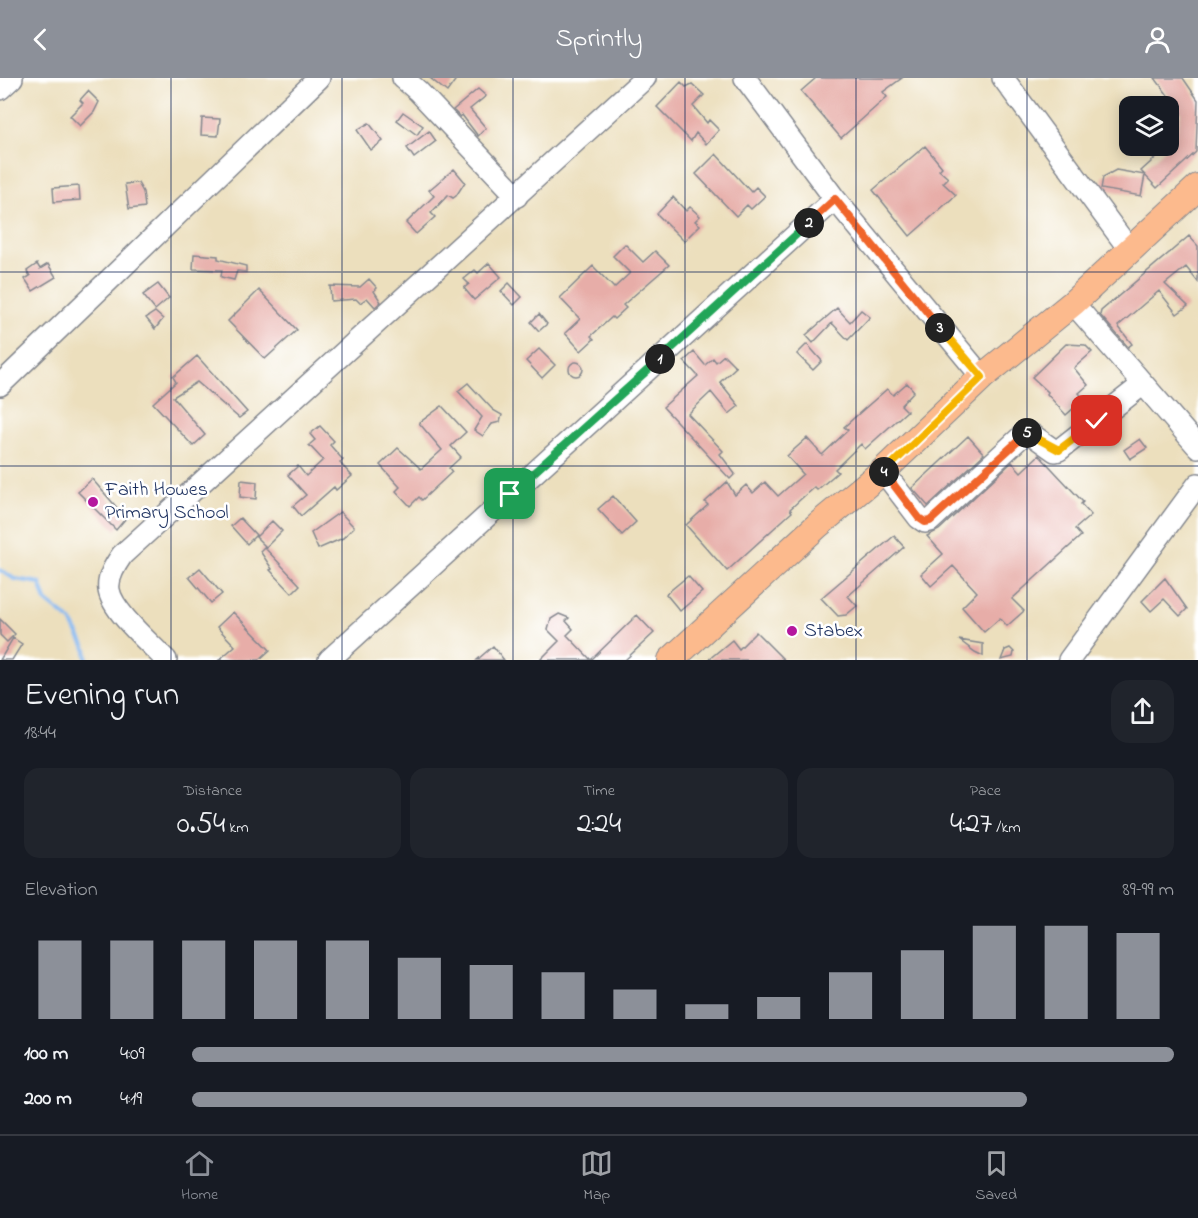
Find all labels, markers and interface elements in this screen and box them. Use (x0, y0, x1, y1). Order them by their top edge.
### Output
text: Sprintly (555, 20, 643, 59)
icon: back (24, 23, 57, 56)
icon: person (1141, 23, 1174, 56)
map controls (1119, 96, 1179, 156)
button: layers (1119, 96, 1179, 156)
pin: 2 (794, 208, 824, 238)
text: 2 (805, 211, 813, 235)
pin: 3 (925, 313, 955, 343)
text: 3 (937, 316, 943, 340)
pin: 1 (645, 344, 675, 374)
text: 1 (657, 347, 663, 371)
pin (1071, 395, 1122, 446)
icon: check (1080, 404, 1113, 437)
pin: 5 (1012, 418, 1042, 448)
text: 5 (1022, 421, 1032, 445)
pin: 4 (869, 457, 899, 487)
text: 4 (881, 460, 887, 484)
pin (484, 468, 535, 519)
place label: Faith Howes Primary School (104, 476, 229, 528)
icon: arrive (493, 477, 526, 510)
marker: Faith Howes Primary School (86, 495, 100, 509)
place label: Stabex (804, 617, 863, 646)
marker: Stabex (785, 624, 799, 638)
text: Evening run (24, 672, 179, 720)
button: share (1111, 680, 1174, 743)
text: 18:44 (24, 719, 56, 748)
text: Distance (183, 779, 242, 803)
text: Time (583, 779, 615, 803)
text: Pace (970, 779, 1001, 803)
text: 0.54 (177, 803, 225, 847)
text: 2:24 (577, 803, 621, 847)
text: 4:27 (950, 803, 992, 847)
text: km (225, 816, 249, 840)
text: /km (992, 816, 1021, 840)
text: Elevation (24, 876, 98, 905)
text: 89–99 m (1122, 876, 1174, 905)
text: 100 m (24, 1040, 68, 1069)
text: 4:09 (120, 1040, 145, 1069)
text: 200 m (24, 1085, 72, 1114)
text: 4:19 (120, 1085, 142, 1114)
tab: Home (181, 1147, 218, 1207)
tab: Map (580, 1147, 613, 1207)
tab: Saved (975, 1147, 1017, 1207)

